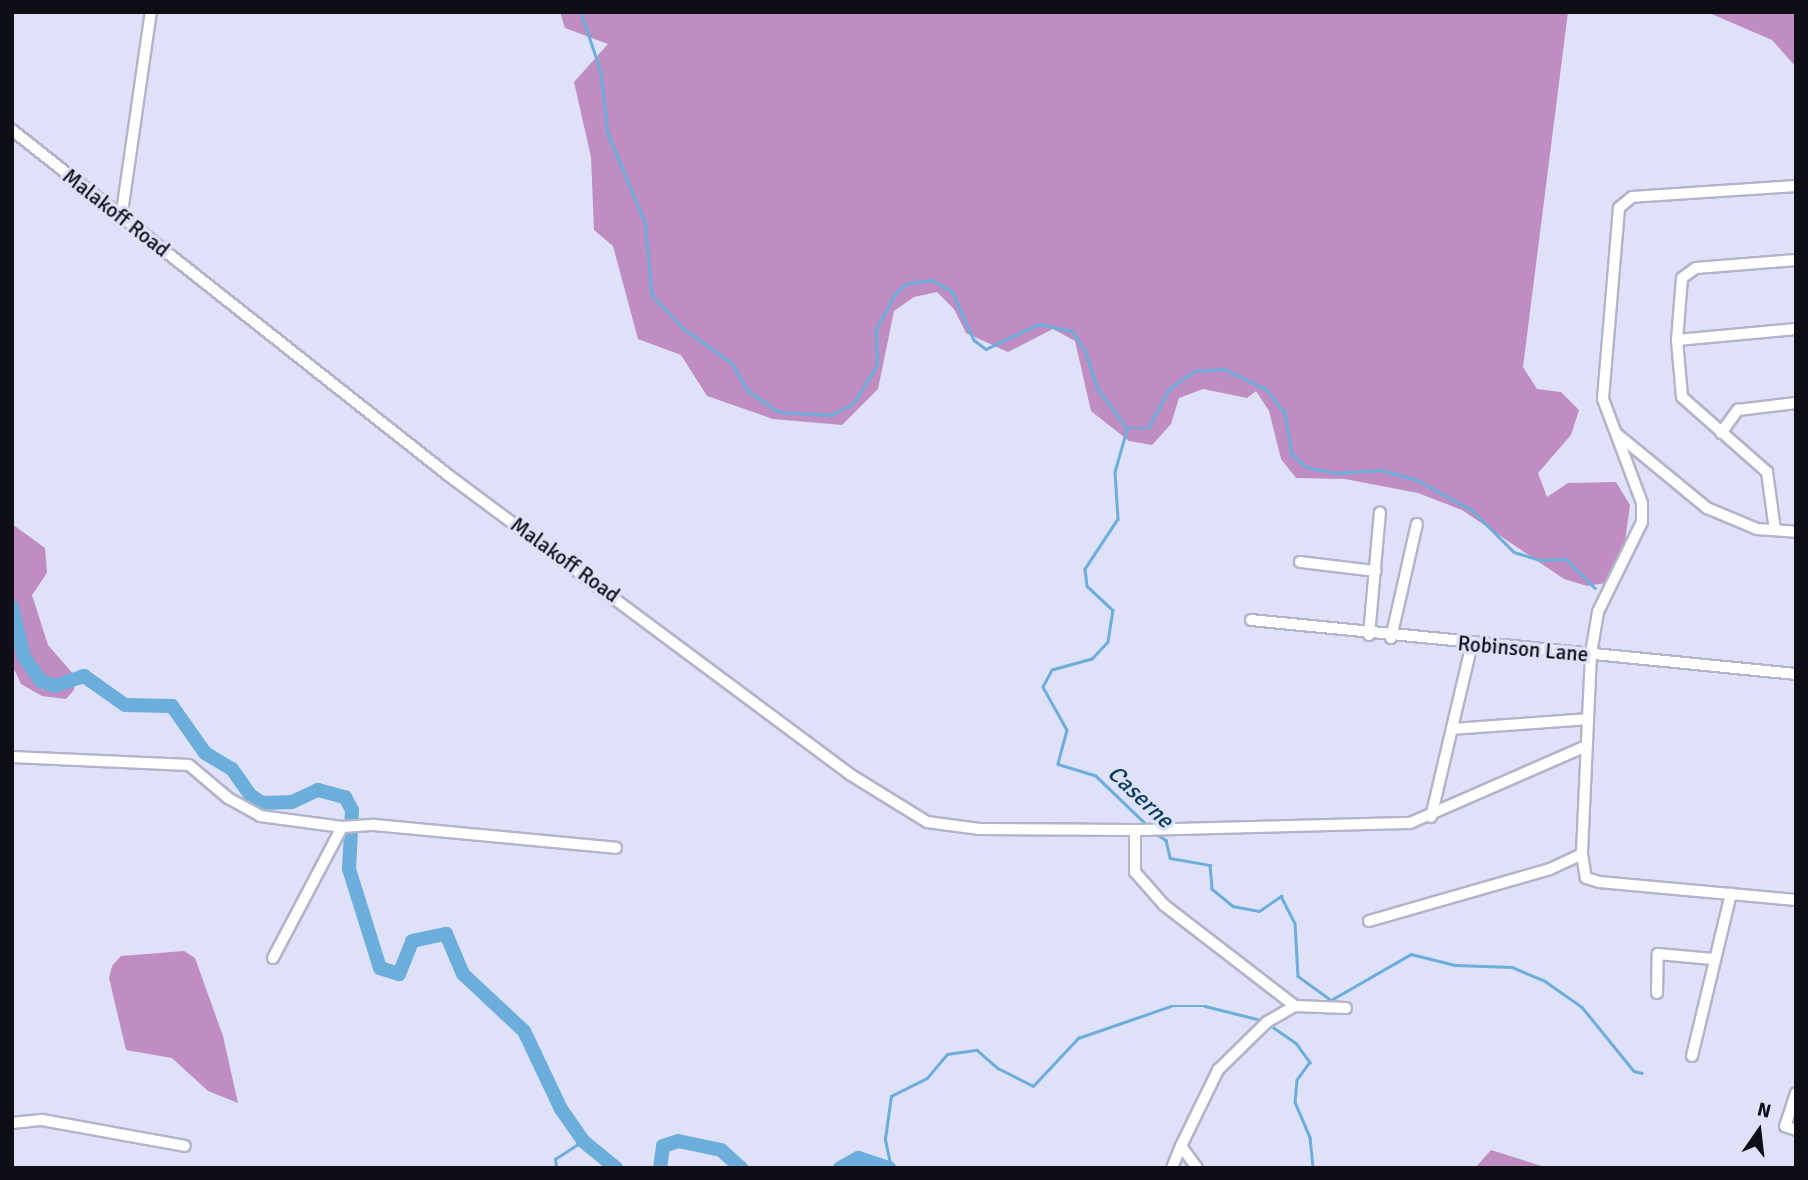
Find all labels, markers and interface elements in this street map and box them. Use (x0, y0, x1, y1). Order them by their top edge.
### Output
street label: Malakoff Road (58, 164, 174, 262)
street label: Malakoff Road (506, 512, 624, 608)
street label: Robinson Lane (1457, 631, 1589, 667)
water label: Caserne (1102, 760, 1178, 834)
north arrow (1724, 1096, 1794, 1166)
text: N (1755, 1097, 1773, 1124)

